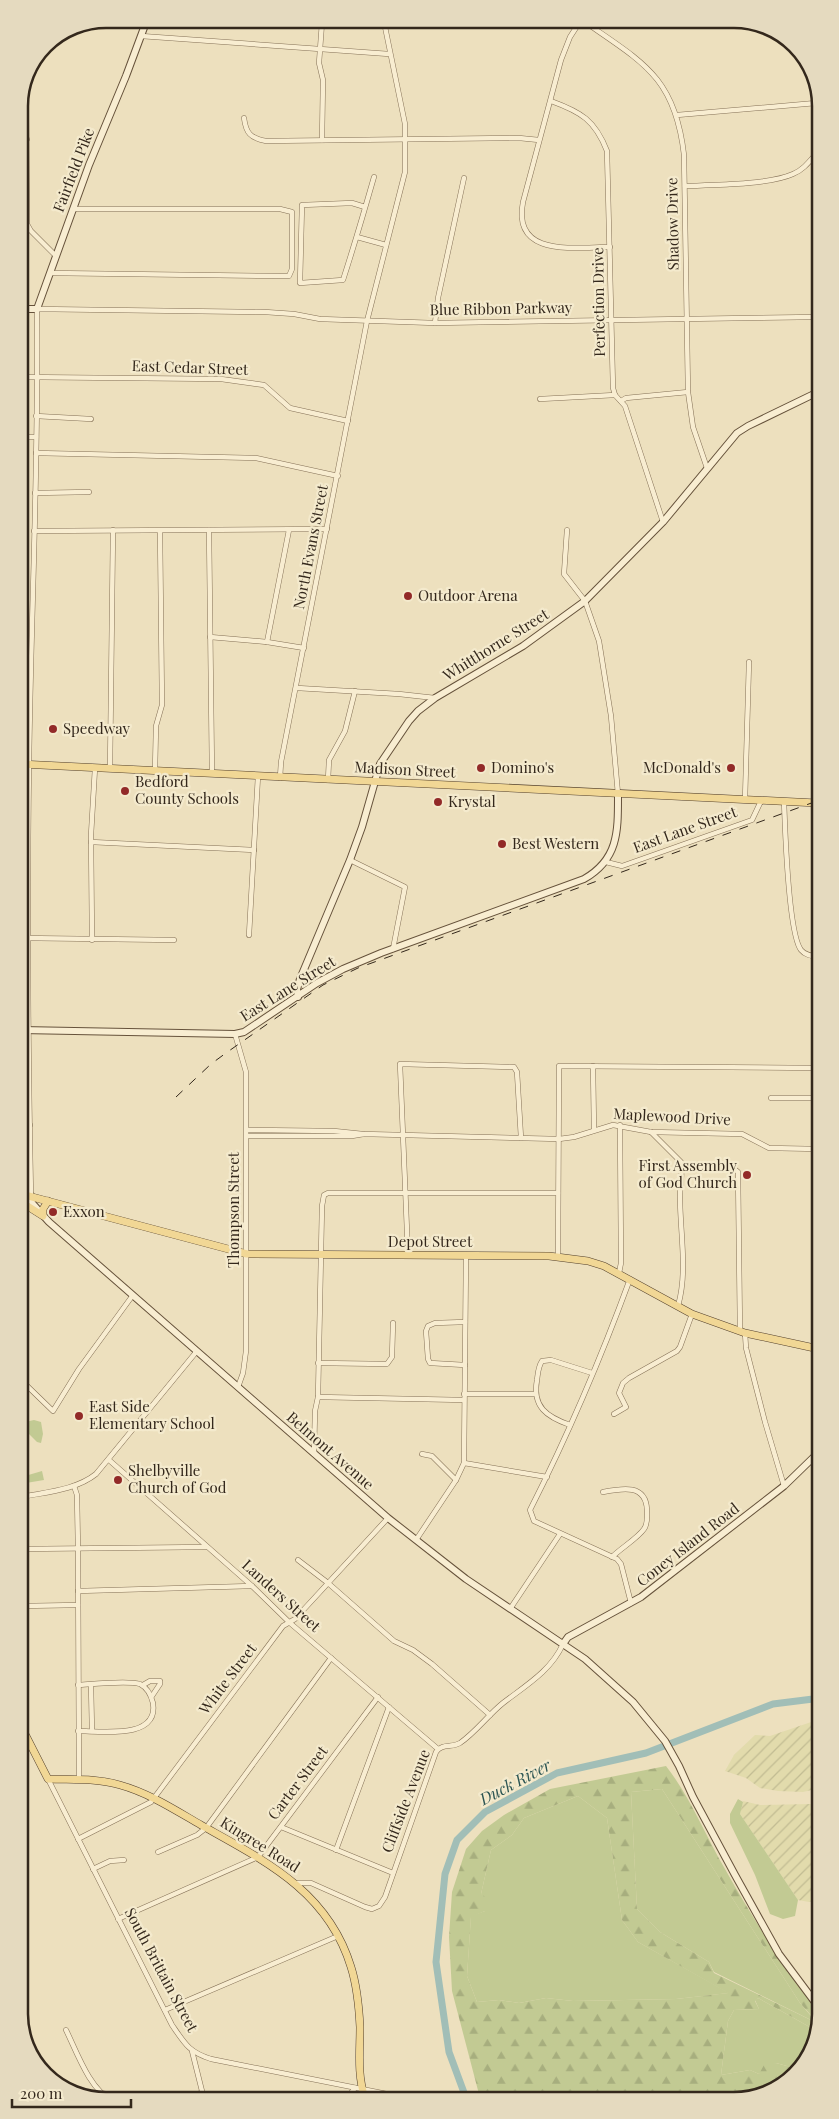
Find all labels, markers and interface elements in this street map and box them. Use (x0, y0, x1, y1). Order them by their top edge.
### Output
street label: Fairfield Pike (48, 125, 98, 215)
street label: Shadow Drive (661, 177, 683, 271)
street label: Perfection Drive (587, 247, 609, 357)
street label: Blue Ribbon Parkway (430, 297, 573, 319)
street label: East Cedar Street (131, 355, 249, 379)
street label: North Evans Street (288, 482, 332, 611)
place label: Outdoor Arena (418, 585, 518, 605)
marker: Outdoor Arena (402, 590, 414, 602)
street label: Whitthorne Street (438, 603, 553, 685)
place label: Speedway (63, 718, 131, 738)
marker: Speedway (47, 723, 59, 735)
street label: Madison Street (354, 756, 457, 782)
place label: Domino's (491, 757, 554, 777)
place label: McDonald's (643, 757, 721, 777)
marker: Domino's (475, 762, 487, 774)
marker: McDonald's (725, 762, 737, 774)
place label: Bedford County Schools (135, 771, 239, 808)
marker: Bedford County Schools (119, 785, 131, 797)
place label: Krystal (448, 791, 496, 811)
marker: Krystal (432, 796, 444, 808)
street label: East Lane Street (630, 801, 740, 857)
place label: Best Western (512, 833, 599, 853)
marker: Best Western (496, 838, 508, 850)
street label: East Lane Street (236, 950, 340, 1026)
street label: Maplewood Drive (613, 1103, 731, 1129)
street label: Thompson Street (223, 1151, 243, 1268)
place label: First Assembly of God Church (638, 1155, 737, 1192)
marker: First Assembly of God Church (741, 1169, 753, 1181)
place label: Exxon (63, 1201, 105, 1221)
marker: Exxon (47, 1206, 59, 1218)
street label: Depot Street (388, 1231, 473, 1251)
place label: East Side Elementary School (89, 1396, 215, 1433)
street label: Belmont Avenue (283, 1407, 379, 1494)
marker: East Side Elementary School (73, 1410, 85, 1422)
place label: Shelbyville Church of God (128, 1460, 227, 1497)
marker: Shelbyville Church of God (112, 1474, 124, 1486)
street label: Coney Island Road (632, 1498, 743, 1591)
street label: Landers Street (238, 1555, 326, 1636)
street label: White Street (193, 1638, 261, 1719)
street label: Carter Street (263, 1741, 332, 1823)
street label: Cliffside Avenue (376, 1746, 434, 1855)
water label: Duck River (475, 1754, 555, 1810)
street label: Kingree Road (217, 1812, 304, 1877)
street label: South Brittain Street (121, 1904, 203, 2036)
scale bar (12, 2076, 131, 2108)
text: 200 m (20, 2083, 63, 2103)

